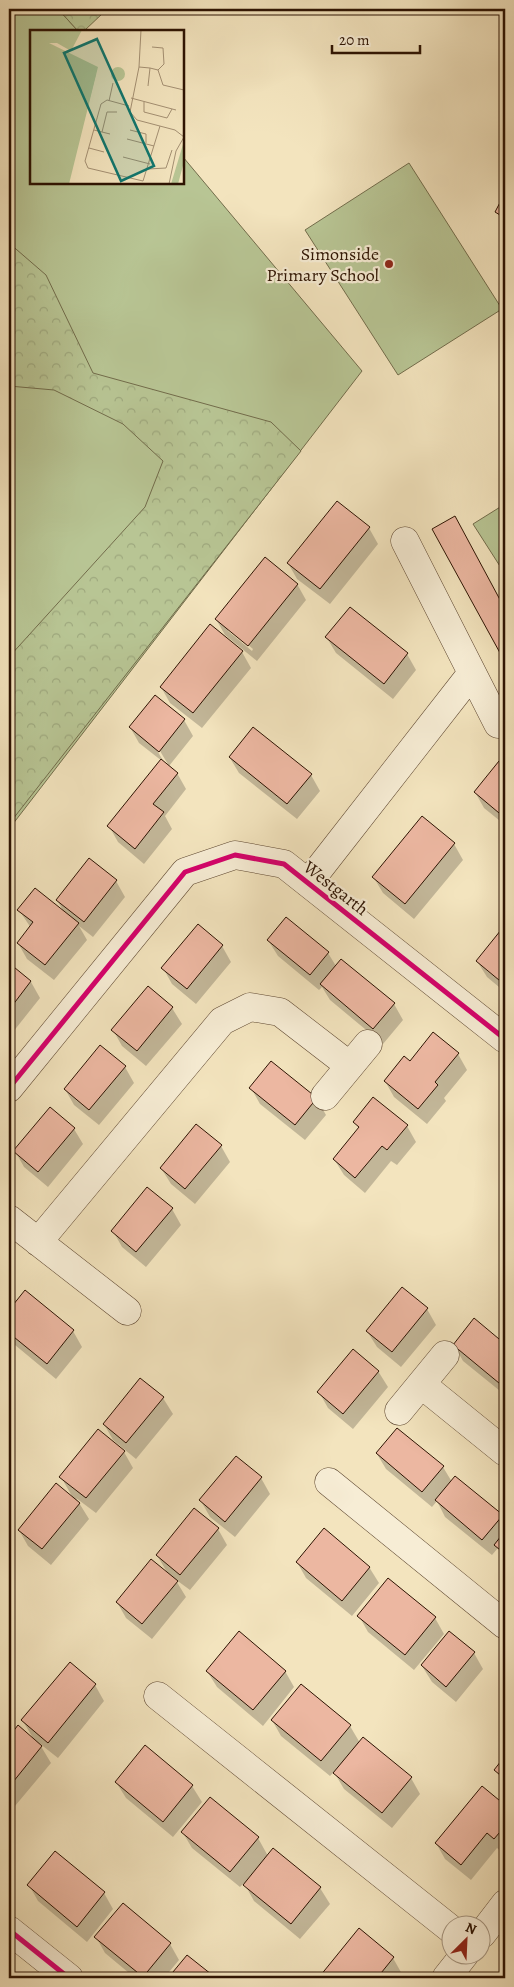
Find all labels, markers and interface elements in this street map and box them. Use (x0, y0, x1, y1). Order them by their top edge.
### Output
scale bar (332, 22, 419, 54)
inset map (30, 30, 184, 184)
text: 20 m (339, 30, 370, 50)
place label: Simonside Primary School (266, 242, 380, 287)
marker: Simonside Primary School (383, 258, 395, 270)
street label: Westgarth (298, 854, 374, 921)
north arrow (442, 1914, 492, 1964)
text: N (463, 1918, 480, 1939)

